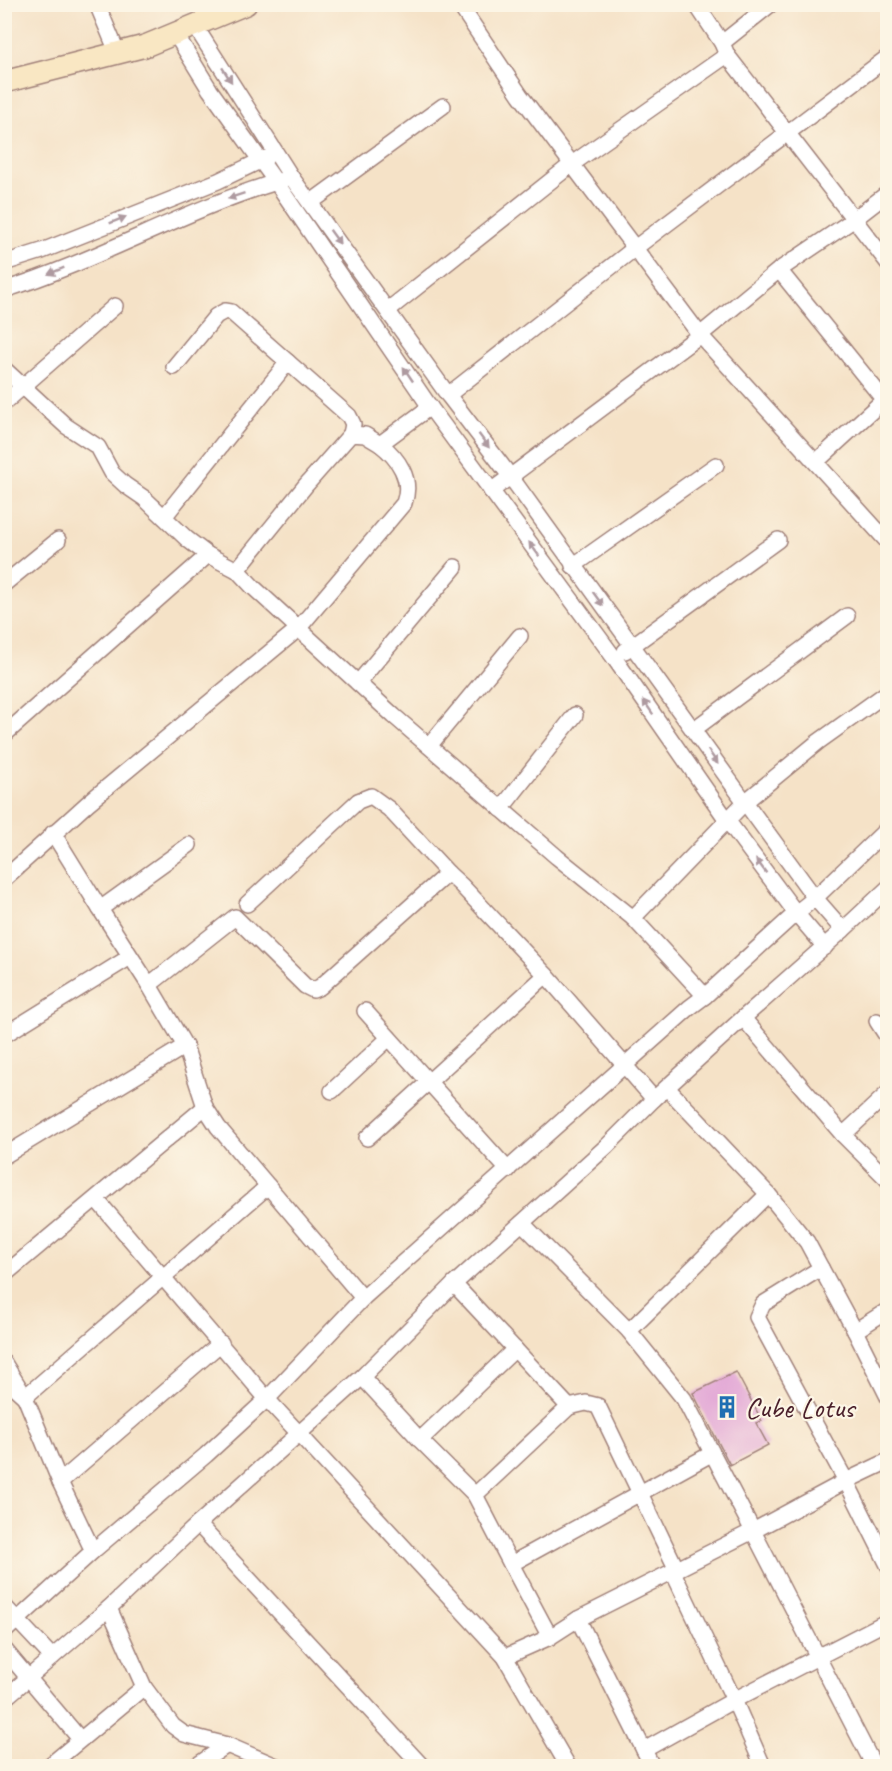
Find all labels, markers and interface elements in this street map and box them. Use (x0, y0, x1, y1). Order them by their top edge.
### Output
one-way arrow (221, 67, 232, 83)
one-way arrow (227, 191, 245, 201)
one-way arrow (109, 215, 127, 224)
one-way arrow (329, 229, 341, 245)
one-way arrow (47, 267, 65, 276)
one-way arrow (402, 366, 414, 382)
one-way arrow (477, 434, 489, 449)
one-way arrow (528, 541, 540, 557)
one-way arrow (592, 591, 604, 607)
one-way arrow (643, 699, 654, 715)
one-way arrow (707, 749, 719, 765)
one-way arrow (755, 858, 767, 874)
place label: Cube Lotus (745, 1388, 857, 1426)
building icon: Cube Lotus (714, 1394, 740, 1420)

